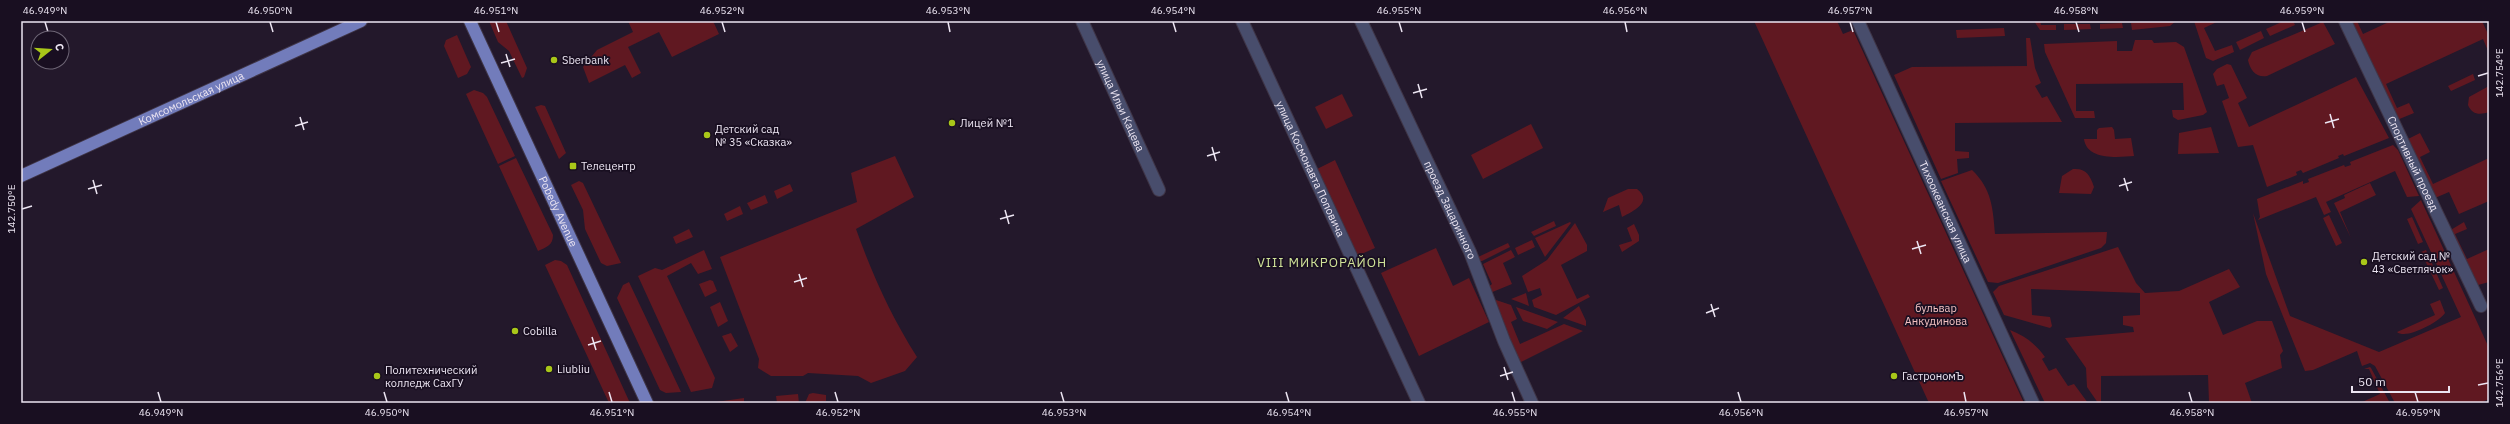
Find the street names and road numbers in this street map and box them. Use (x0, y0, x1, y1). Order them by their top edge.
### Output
street label: улица Ильи Кацева (1094, 57, 1148, 154)
street label: Комсомольская улица (136, 68, 246, 129)
street label: улица Космонавта Поповича (1273, 99, 1348, 239)
street label: Спортивный проезд (2384, 114, 2442, 214)
street label: проезд Зацаринного (1421, 159, 1479, 261)
street label: Тихоокеанская улица (1916, 159, 1975, 265)
street label: Pobedy Avenue (536, 174, 581, 249)

